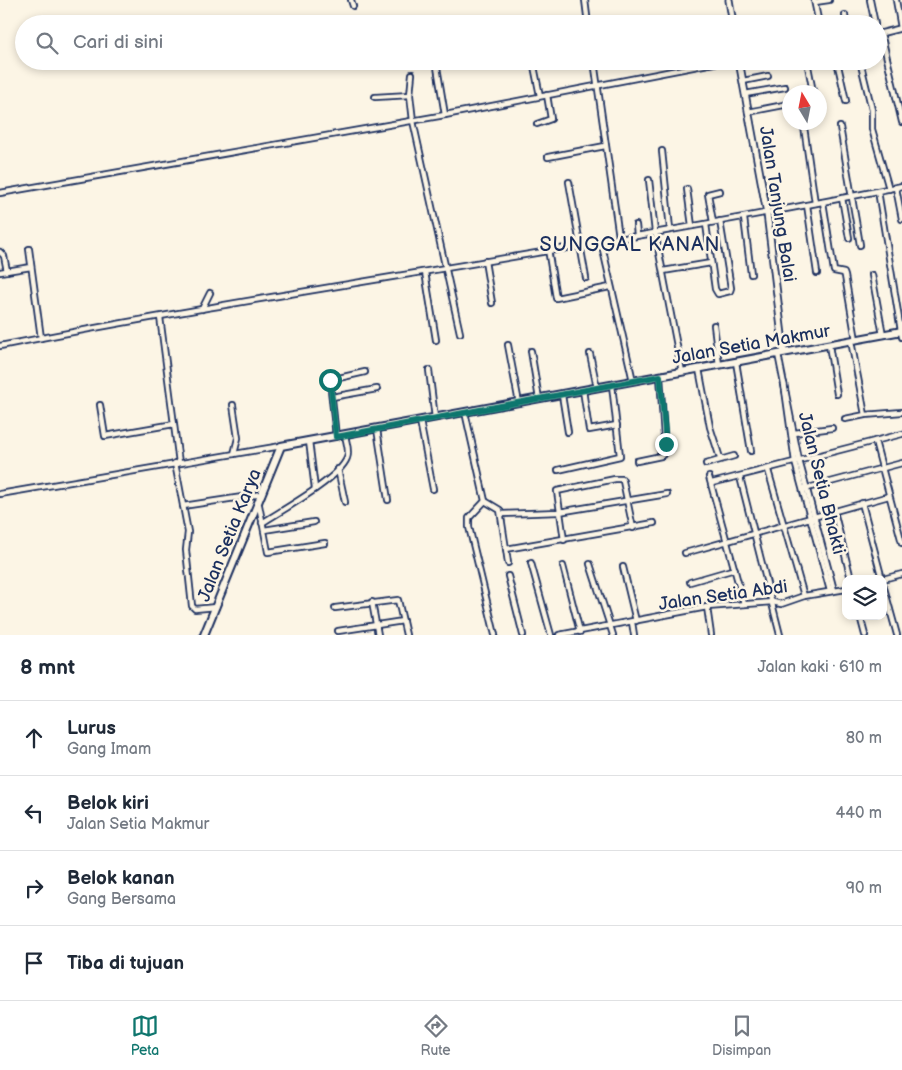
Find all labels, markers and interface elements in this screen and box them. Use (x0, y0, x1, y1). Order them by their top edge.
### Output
search box (15, 15, 887, 70)
icon: search (33, 29, 61, 57)
text: Cari di sini (73, 31, 163, 54)
north arrow (782, 85, 827, 130)
street label: Jalan Tanjung Balai (755, 125, 800, 284)
district label: SUNGGAL KANAN (540, 233, 721, 257)
street label: Jalan Setia Makmur (670, 320, 832, 369)
route start (319, 369, 342, 392)
street label: Jalan Setia Bhakti (794, 410, 849, 556)
route end (655, 433, 678, 456)
street label: Jalan Setia Karya (193, 466, 266, 605)
map controls (842, 575, 887, 620)
button: layers (842, 575, 887, 620)
street label: Jalan Setia Abdi (657, 576, 789, 615)
text: 8 mnt (20, 655, 75, 680)
text: Jalan kaki · 610 m (757, 658, 882, 677)
text: Lurus (67, 717, 116, 740)
icon: ahead (20, 724, 48, 752)
text: 80 m (846, 729, 882, 748)
text: Gang Imam (67, 740, 151, 759)
text: Belok kiri (67, 792, 149, 815)
icon: left (20, 799, 48, 827)
text: 440 m (836, 804, 882, 823)
text: Jalan Setia Makmur (67, 815, 209, 834)
text: Belok kanan (67, 867, 175, 890)
icon: right (20, 874, 48, 902)
text: 90 m (846, 879, 882, 898)
text: Gang Bersama (67, 890, 176, 909)
icon: arrive (20, 949, 48, 977)
text: Tiba di tujuan (67, 952, 184, 975)
tab: Peta (131, 1012, 159, 1059)
tab: Rute (421, 1012, 451, 1059)
tab: Disimpan (712, 1012, 771, 1059)

